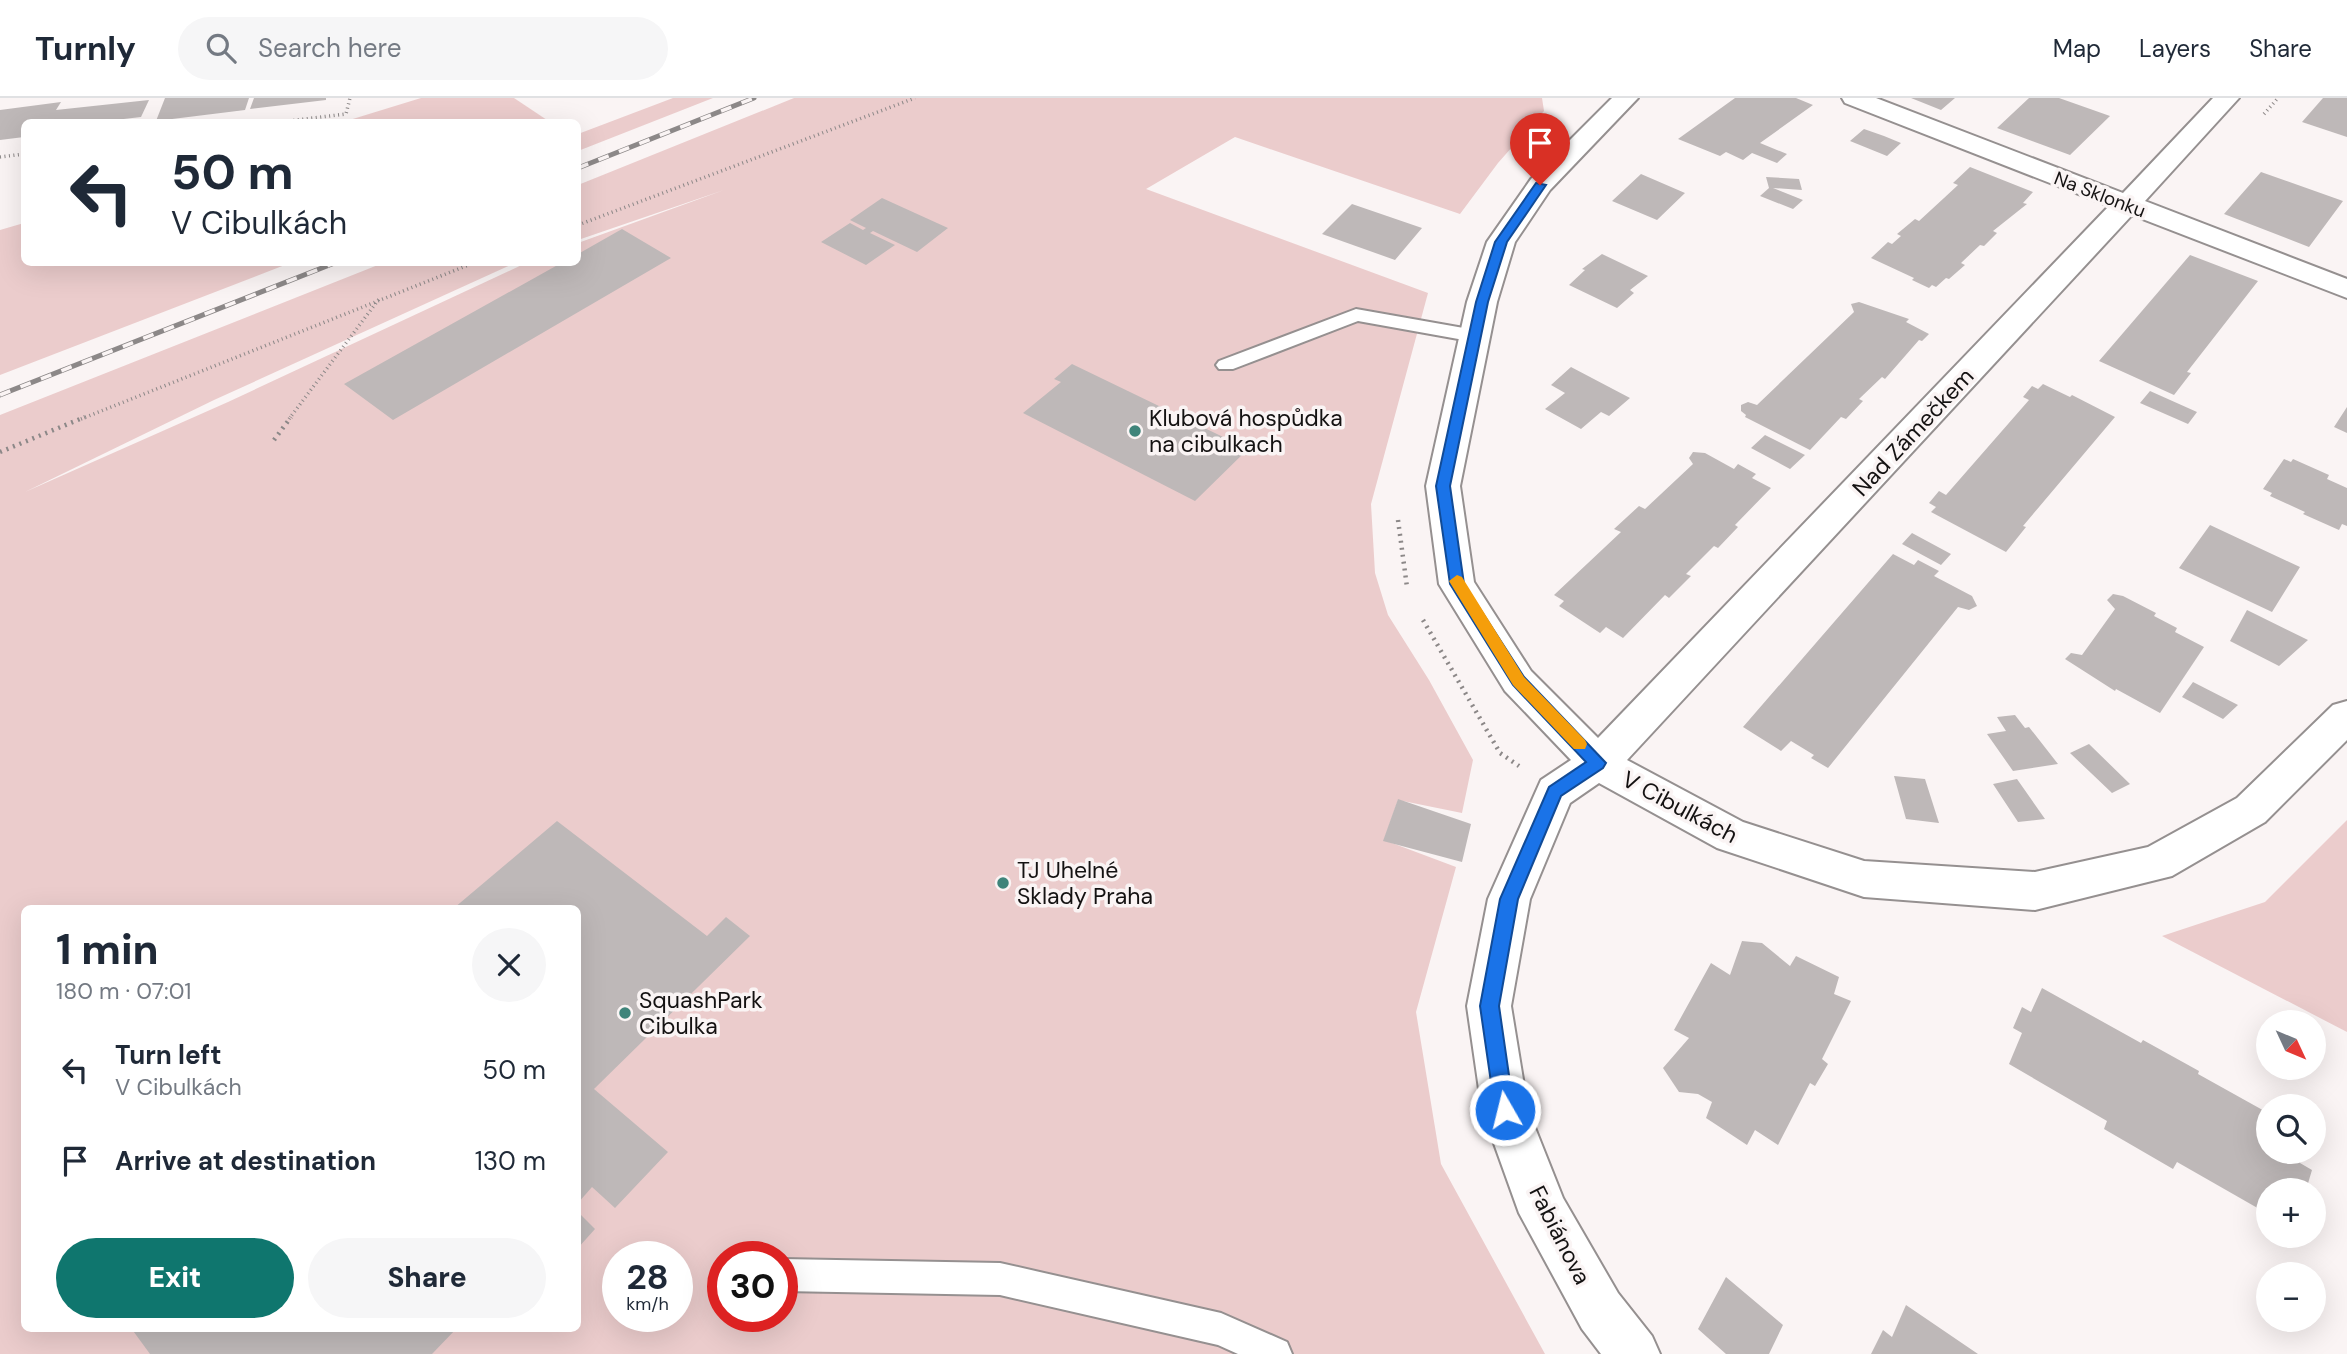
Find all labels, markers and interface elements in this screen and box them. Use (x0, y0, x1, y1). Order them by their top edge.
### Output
search box (178, 17, 668, 80)
text: Turnly (35, 27, 136, 70)
icon: search (202, 29, 240, 67)
text: Search here (258, 31, 401, 65)
text: Map (2053, 33, 2101, 64)
text: Layers (2139, 33, 2211, 64)
text: Share (2249, 33, 2312, 64)
pin (1510, 113, 1570, 185)
icon: arrive (1521, 124, 1559, 162)
text: 50 m (171, 140, 294, 204)
icon: left (56, 147, 147, 238)
street label: Na Sklonku (2051, 166, 2149, 223)
text: V Cibulkách (171, 202, 347, 244)
street label: Nad Zámečkem (1846, 361, 1980, 503)
place label: Klubová hospůdka na cibulkach (1149, 403, 1343, 459)
marker: Klubová hospůdka na cibulkach (1127, 423, 1143, 439)
street label: V Cibulkách (1617, 764, 1743, 850)
place label: TJ Uhelné Sklady Praha (1017, 855, 1153, 911)
marker: TJ Uhelné Sklady Praha (995, 875, 1011, 891)
text: 1 min (56, 922, 159, 977)
button: close (472, 928, 546, 1002)
text: 180 m · 07:01 (56, 976, 192, 1006)
place label: SquashPark Cibulka (639, 985, 763, 1041)
marker: SquashPark Cibulka (617, 1005, 633, 1021)
north arrow (2256, 1010, 2326, 1080)
map controls (2256, 1010, 2326, 1332)
text: Turn left (115, 1038, 222, 1072)
icon: left (56, 1051, 94, 1089)
text: 50 m (482, 1053, 546, 1087)
text: V Cibulkách (115, 1072, 242, 1102)
position arrow (1468, 1073, 1542, 1147)
button: search (2256, 1094, 2326, 1164)
icon: arrive (56, 1142, 94, 1180)
text: Arrive at destination (115, 1144, 376, 1178)
text: 130 m (475, 1144, 546, 1178)
button: + (2256, 1178, 2326, 1248)
street label: Fabiánova (1522, 1181, 1598, 1289)
button: Exit (56, 1238, 294, 1318)
button: Share (308, 1238, 546, 1318)
speed limit sign: 30 (707, 1241, 798, 1332)
text: 28 (626, 1254, 669, 1300)
button: − (2256, 1262, 2326, 1332)
text: km/h (626, 1292, 669, 1316)

